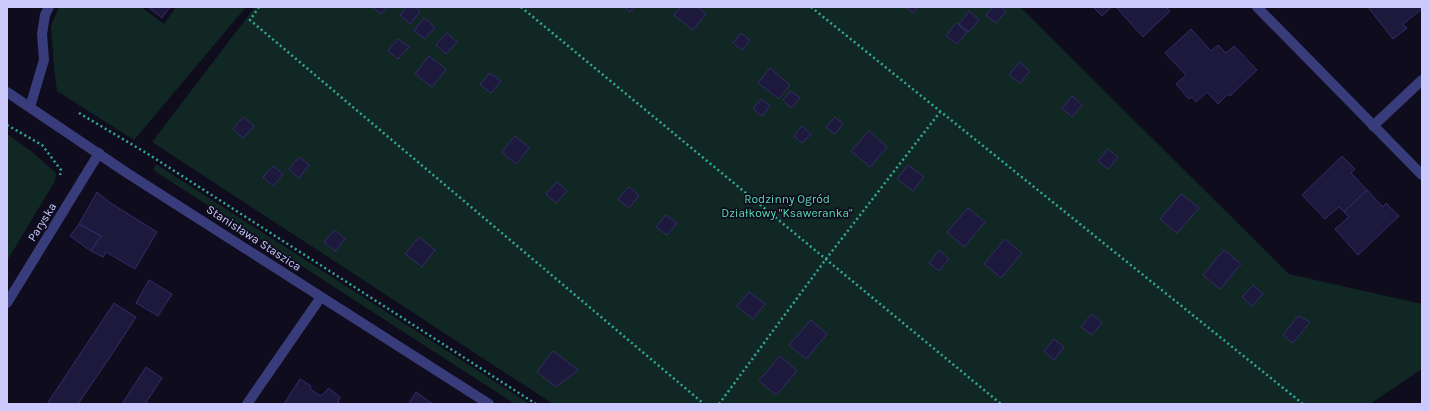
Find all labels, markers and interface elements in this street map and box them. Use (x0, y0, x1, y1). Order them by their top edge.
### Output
park label: Rodzinny Ogród Działkowy "Ksaweranka" (721, 192, 853, 220)
street label: Paryska (25, 200, 59, 244)
street label: Stanisława Staszica (204, 202, 304, 274)

